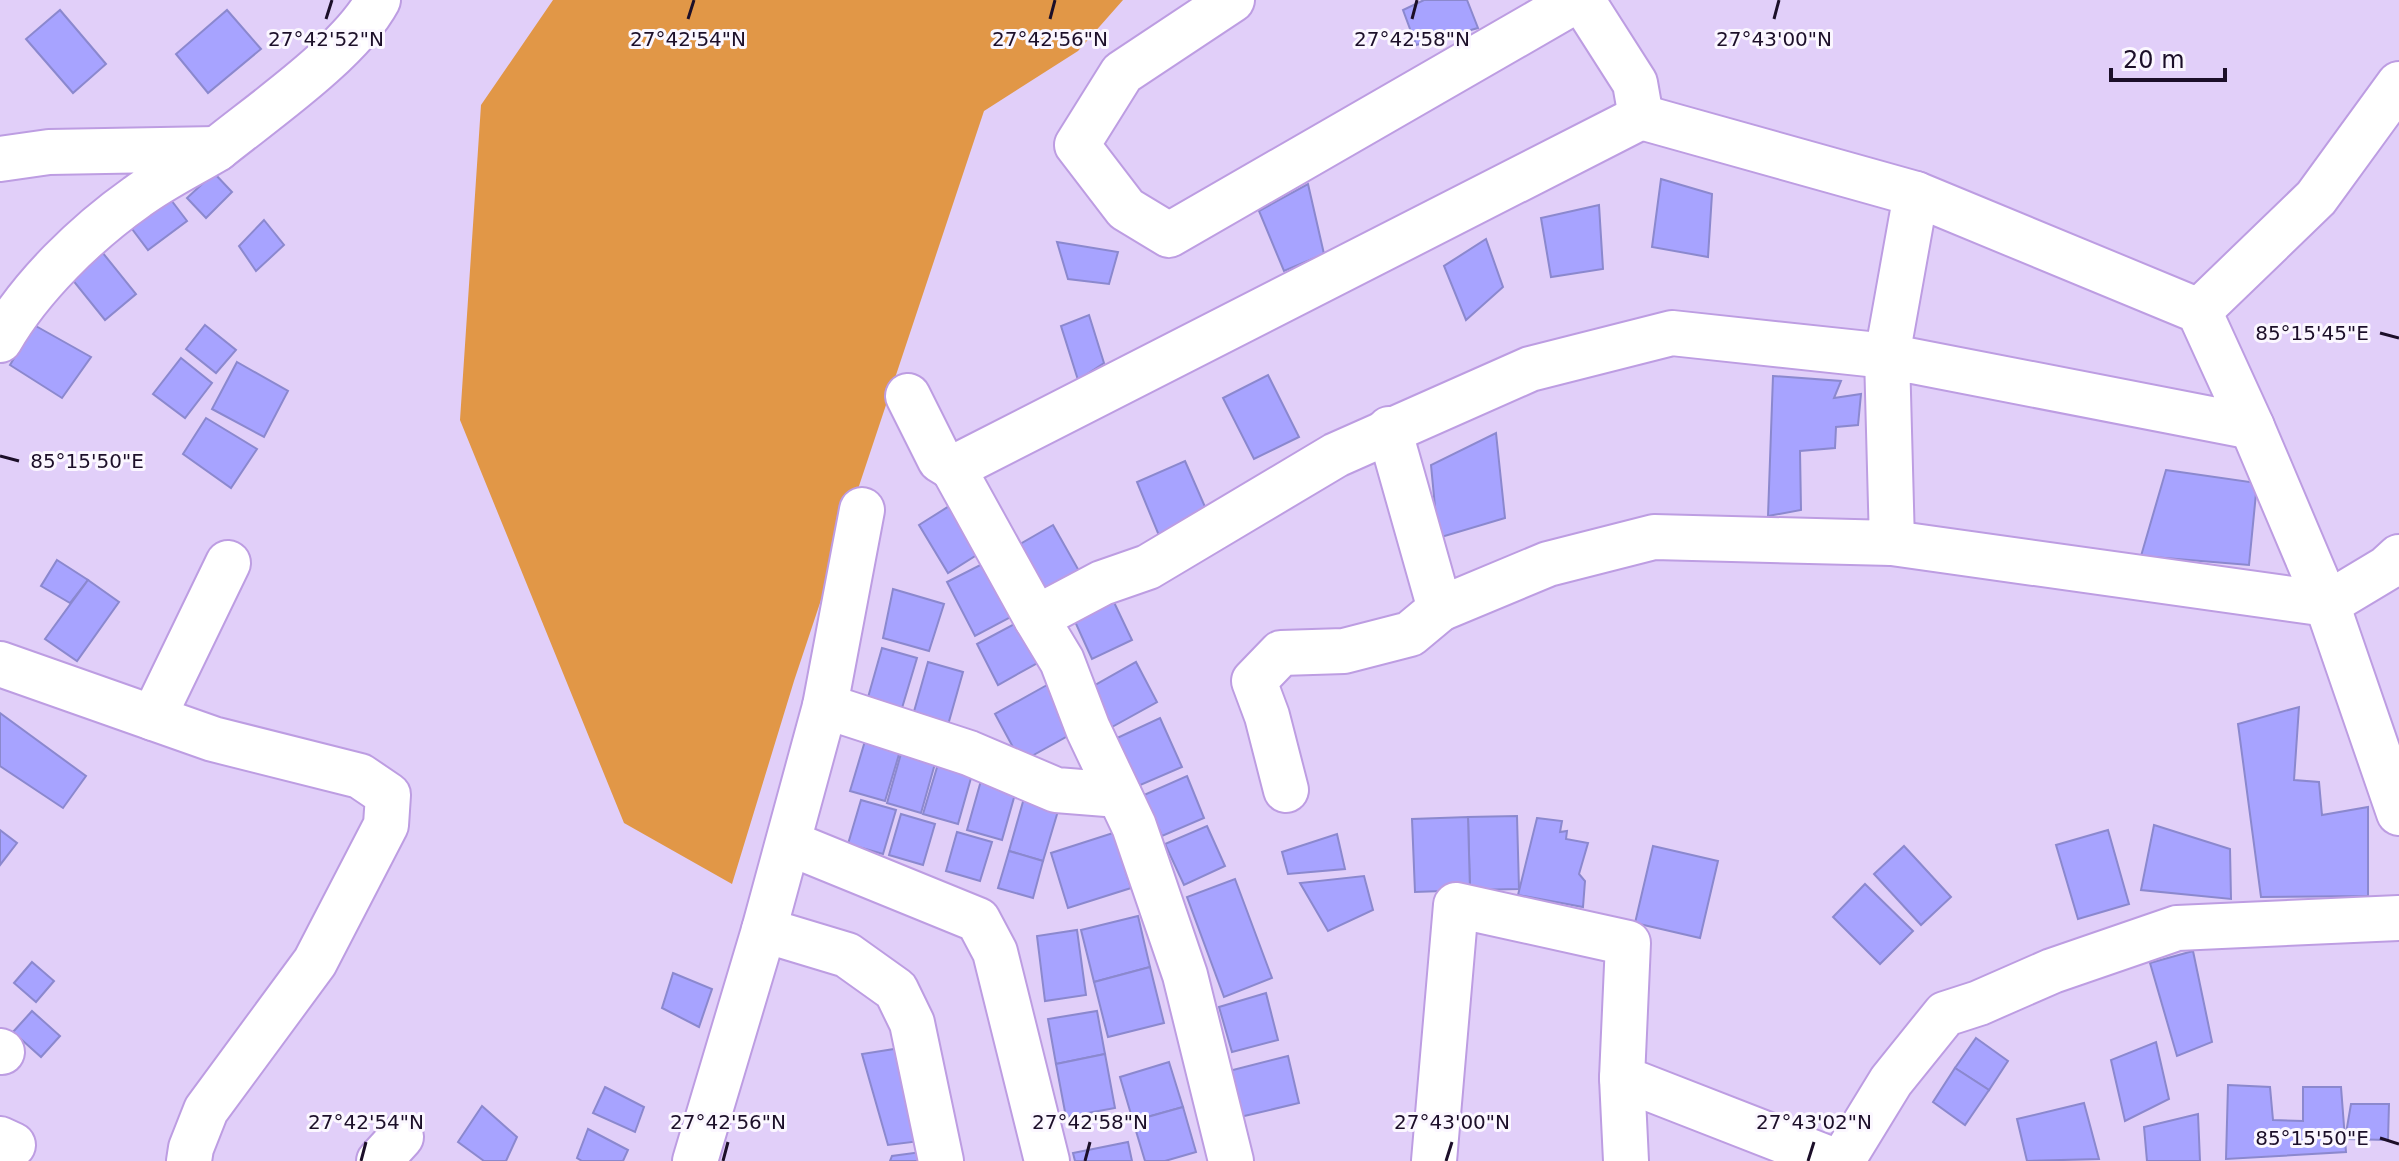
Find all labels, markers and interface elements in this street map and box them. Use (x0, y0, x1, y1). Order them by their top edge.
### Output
text: 27°42'52"N (268, 27, 384, 51)
text: 27°42'54"N (630, 27, 746, 51)
text: 27°42'56"N (992, 27, 1108, 51)
text: 27°42'58"N (1354, 27, 1470, 51)
text: 27°43'00"N (1716, 27, 1832, 51)
scale bar (2111, 32, 2225, 82)
text: 20 m (2123, 46, 2185, 74)
text: 85°15'45"E (2255, 321, 2369, 345)
text: 85°15'50"E (30, 449, 144, 473)
text: 27°42'54"N (308, 1110, 424, 1134)
text: 27°42'56"N (670, 1110, 786, 1134)
text: 27°42'58"N (1032, 1110, 1148, 1134)
text: 27°43'00"N (1394, 1110, 1510, 1134)
text: 27°43'02"N (1756, 1110, 1872, 1134)
text: 85°15'50"E (2255, 1126, 2369, 1150)

